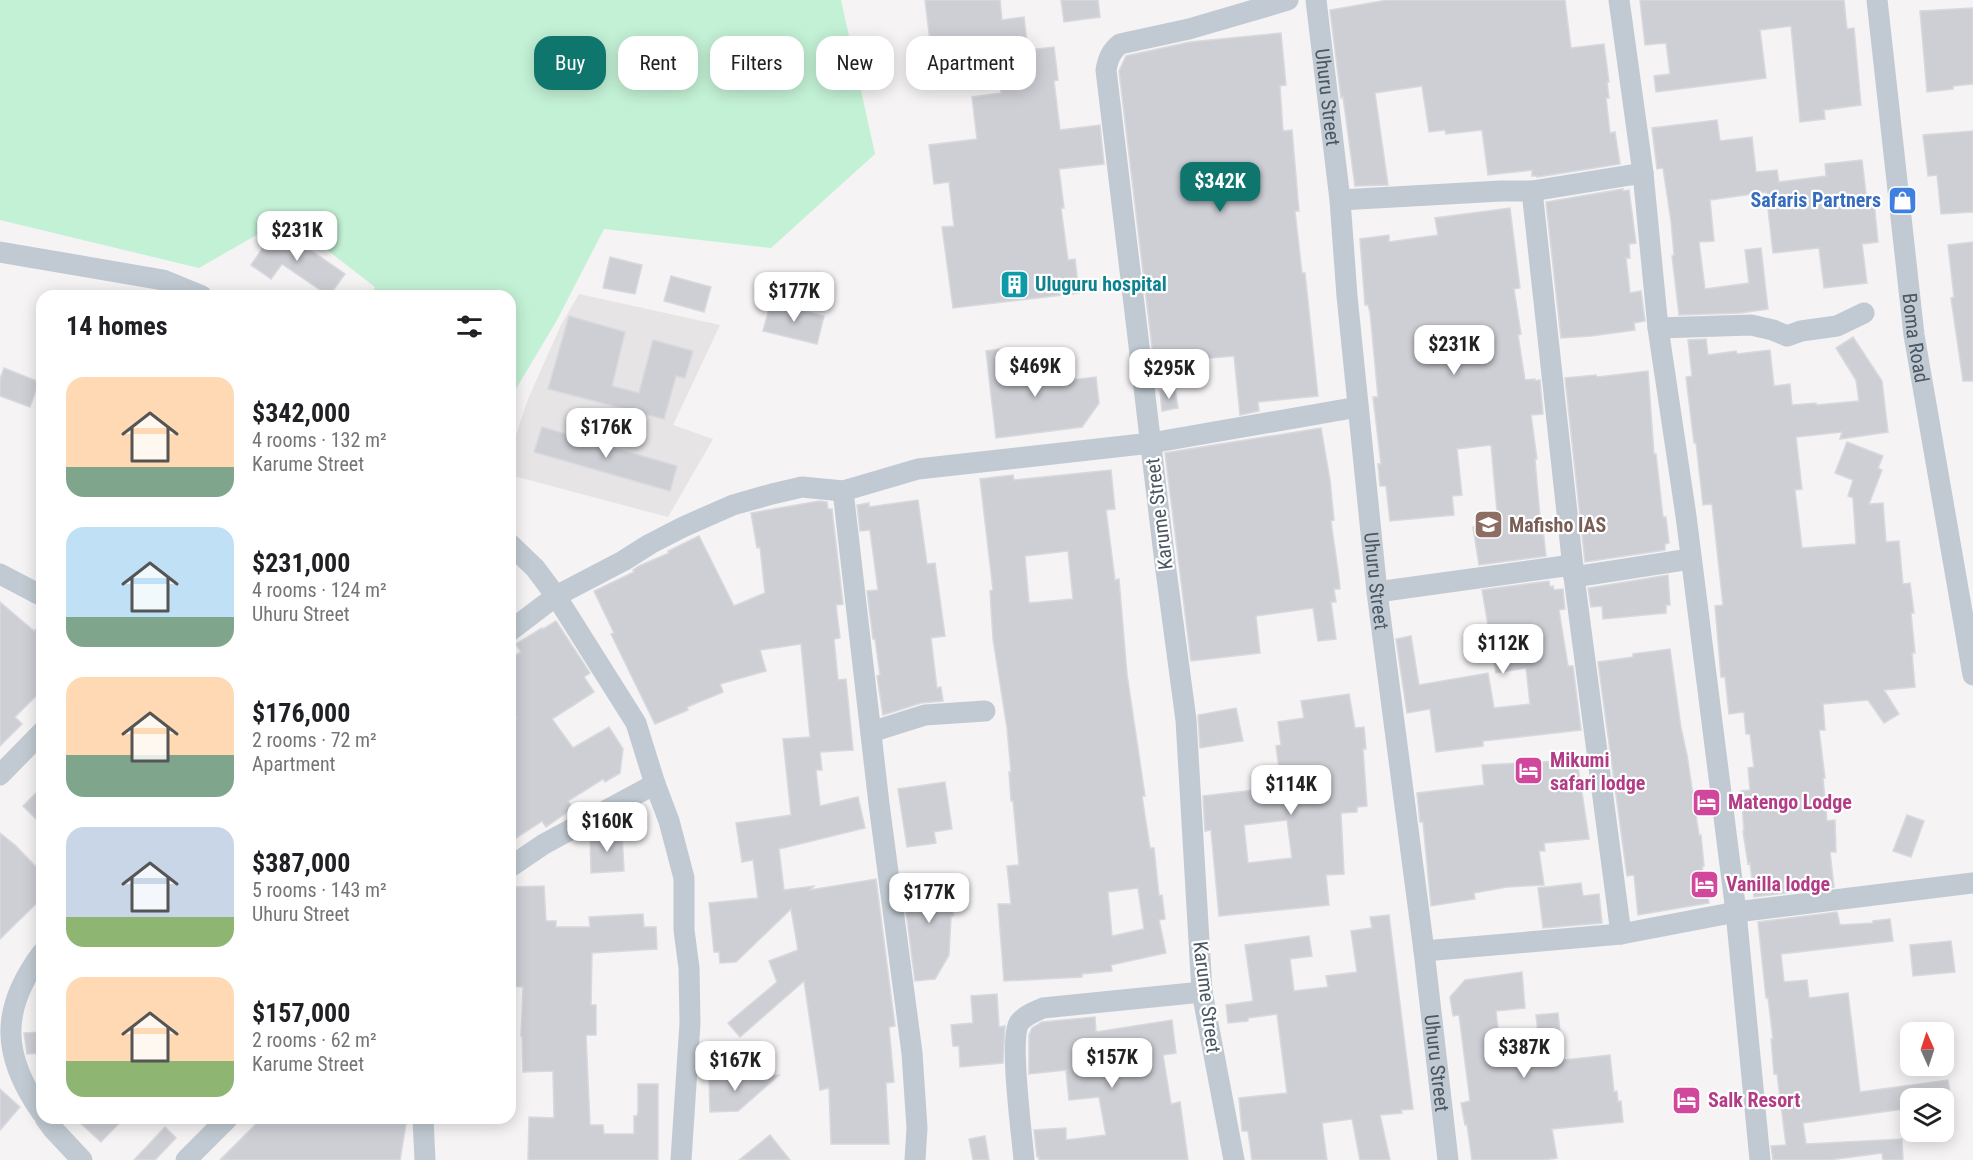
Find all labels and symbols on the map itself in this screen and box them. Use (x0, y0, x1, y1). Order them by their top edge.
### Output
street label: Uhuru Street (1310, 47, 1345, 147)
pin: $342K (1178, 162, 1262, 213)
shop icon: Safaris Partners (1886, 184, 1918, 216)
place label: Safaris Partners (1750, 188, 1881, 212)
pin: $231K (255, 211, 339, 262)
building icon: Uluguru hospital (998, 268, 1030, 300)
pin: $177K (752, 272, 836, 323)
place label: Uluguru hospital (1035, 272, 1167, 296)
street label: Boma Road (1897, 292, 1934, 385)
pin: $231K (1412, 325, 1496, 376)
pin: $469K (993, 347, 1077, 398)
pin: $295K (1127, 349, 1211, 400)
pin: $176K (564, 408, 648, 459)
street label: Karume Street (1140, 457, 1178, 571)
school or university icon: Mafisho IAS (1472, 509, 1504, 541)
place label: Mafisho IAS (1509, 513, 1606, 537)
street label: Uhuru Street (1359, 531, 1394, 631)
pin: $112K (1461, 624, 1545, 675)
place label: Mikumi safari lodge (1550, 748, 1645, 795)
hotel icon: Mikumi safari lodge (1513, 755, 1545, 787)
pin: $114K (1249, 765, 1333, 816)
hotel icon: Matengo Lodge (1691, 786, 1723, 818)
place label: Matengo Lodge (1728, 790, 1852, 814)
pin: $160K (565, 802, 649, 853)
hotel icon: Vanilla lodge (1689, 868, 1721, 900)
place label: Vanilla lodge (1726, 872, 1830, 896)
pin: $177K (887, 873, 971, 924)
street label: Karume Street (1188, 940, 1226, 1054)
street label: Uhuru Street (1419, 1013, 1454, 1113)
north arrow (1900, 1022, 1954, 1076)
pin: $387K (1482, 1028, 1566, 1079)
pin: $157K (1070, 1038, 1154, 1089)
pin: $167K (693, 1041, 777, 1092)
hotel icon: Salk Resort (1671, 1084, 1703, 1116)
place label: Salk Resort (1708, 1088, 1800, 1112)

